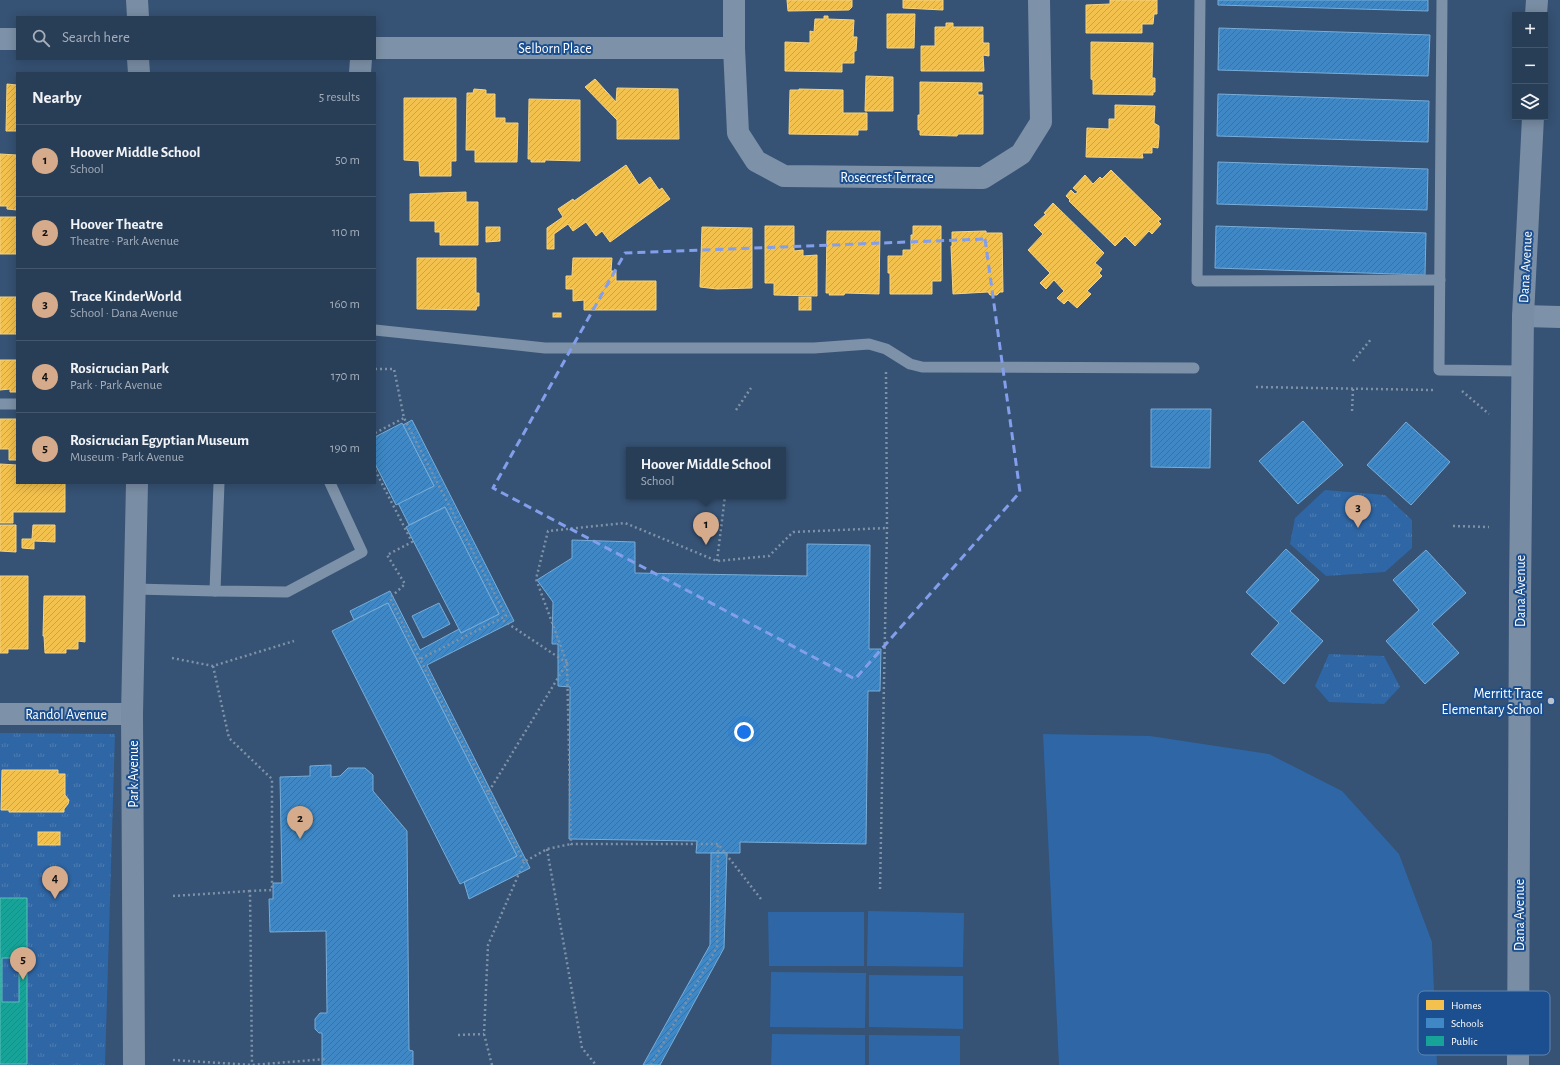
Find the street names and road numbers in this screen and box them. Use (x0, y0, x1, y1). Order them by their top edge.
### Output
street label: Selborn Place (518, 42, 592, 56)
street label: Rosecrest Terrace (840, 171, 934, 185)
street label: Dana Avenue (1517, 231, 1535, 303)
street label: Dana Avenue (1514, 555, 1528, 627)
street label: Randol Avenue (25, 708, 107, 722)
street label: Park Avenue (127, 740, 141, 808)
street label: Dana Avenue (1513, 879, 1527, 951)

